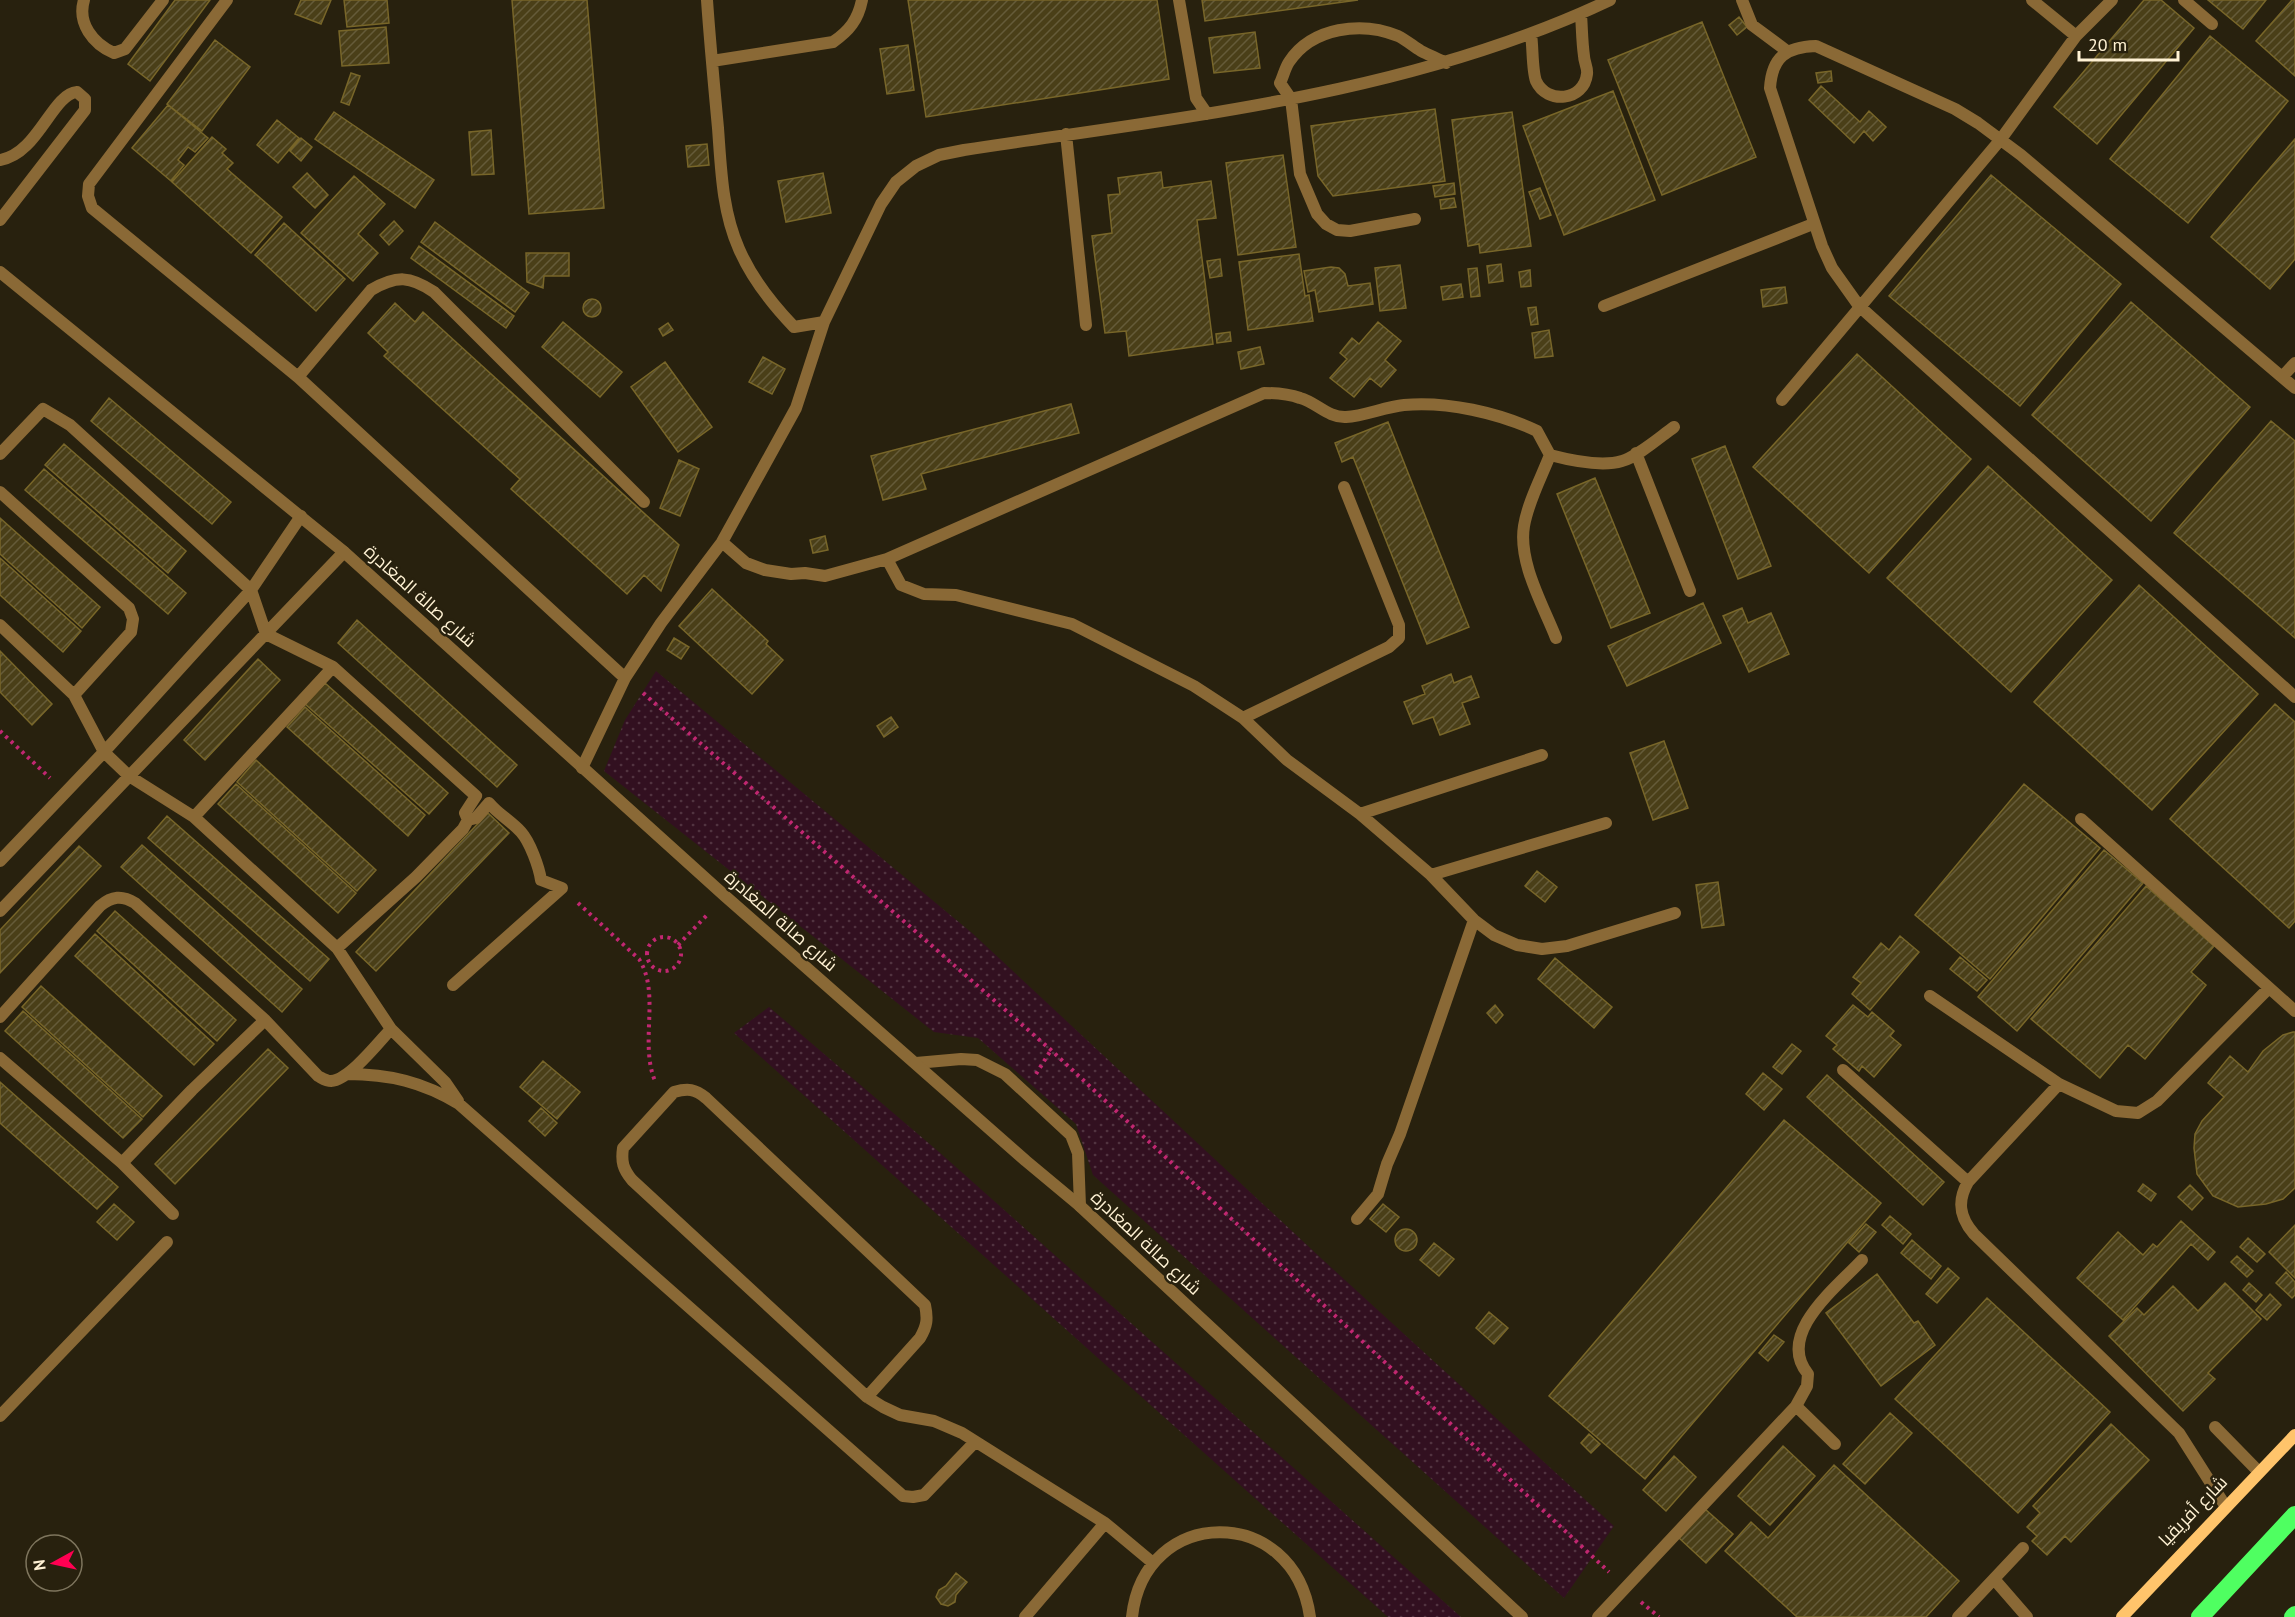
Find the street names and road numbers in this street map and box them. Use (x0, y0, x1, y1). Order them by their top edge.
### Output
street label: شارع صالة المغادرة (359, 539, 481, 653)
street label: شارع صالة المغادرة (719, 865, 843, 977)
street label: شارع صالة المغادرة (1086, 1186, 1206, 1300)
street label: شارع أفريقيا (2153, 1471, 2233, 1551)

